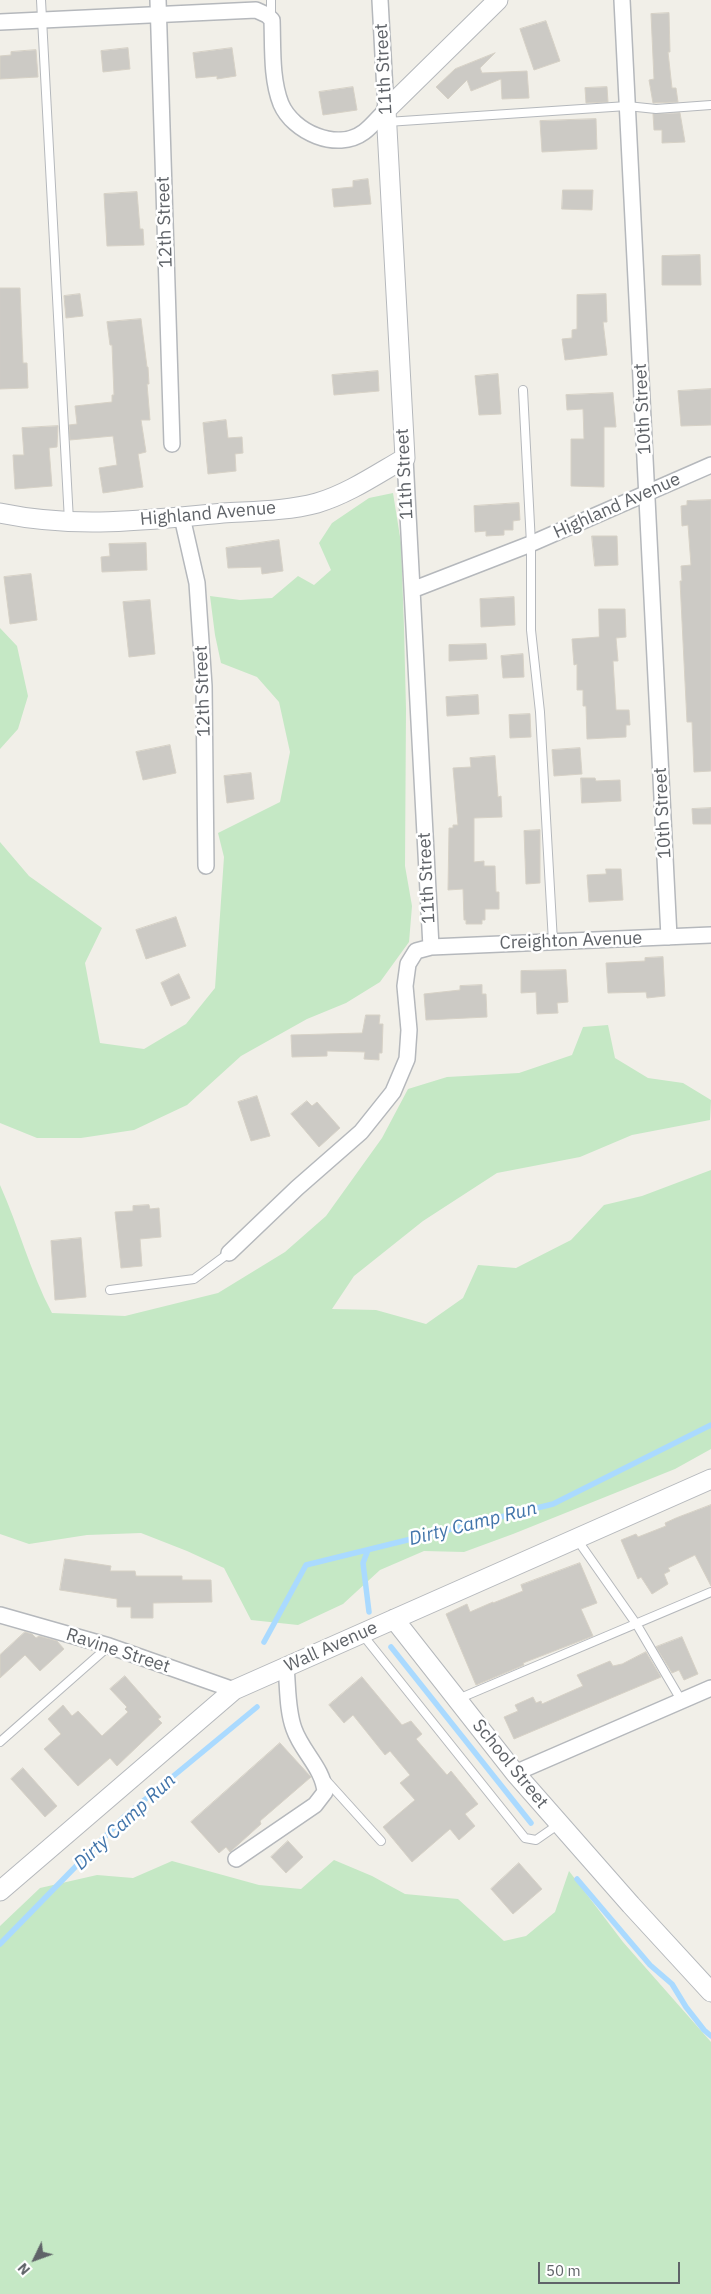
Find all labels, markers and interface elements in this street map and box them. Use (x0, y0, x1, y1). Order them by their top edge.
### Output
street label: 11th Street (371, 23, 397, 115)
street label: 12th Street (153, 176, 177, 268)
street label: 10th Street (630, 363, 656, 455)
street label: 11th Street (392, 428, 418, 520)
street label: Highland Avenue (550, 468, 684, 544)
street label: Highland Avenue (139, 497, 277, 531)
street label: 12th Street (191, 645, 215, 737)
street label: 10th Street (650, 767, 676, 859)
street label: 11th Street (414, 832, 440, 924)
street label: Creighton Avenue (499, 928, 643, 954)
water label: Dirty Camp Run (407, 1497, 539, 1551)
street label: Wall Avenue (281, 1617, 381, 1677)
street label: Ravine Street (63, 1624, 173, 1678)
street label: School Street (467, 1715, 553, 1813)
water label: Dirty Camp Run (69, 1769, 181, 1875)
north arrow (10, 2234, 60, 2284)
scale bar (541, 2252, 684, 2284)
text: N (14, 2259, 34, 2279)
text: 50 m (546, 2261, 581, 2280)

